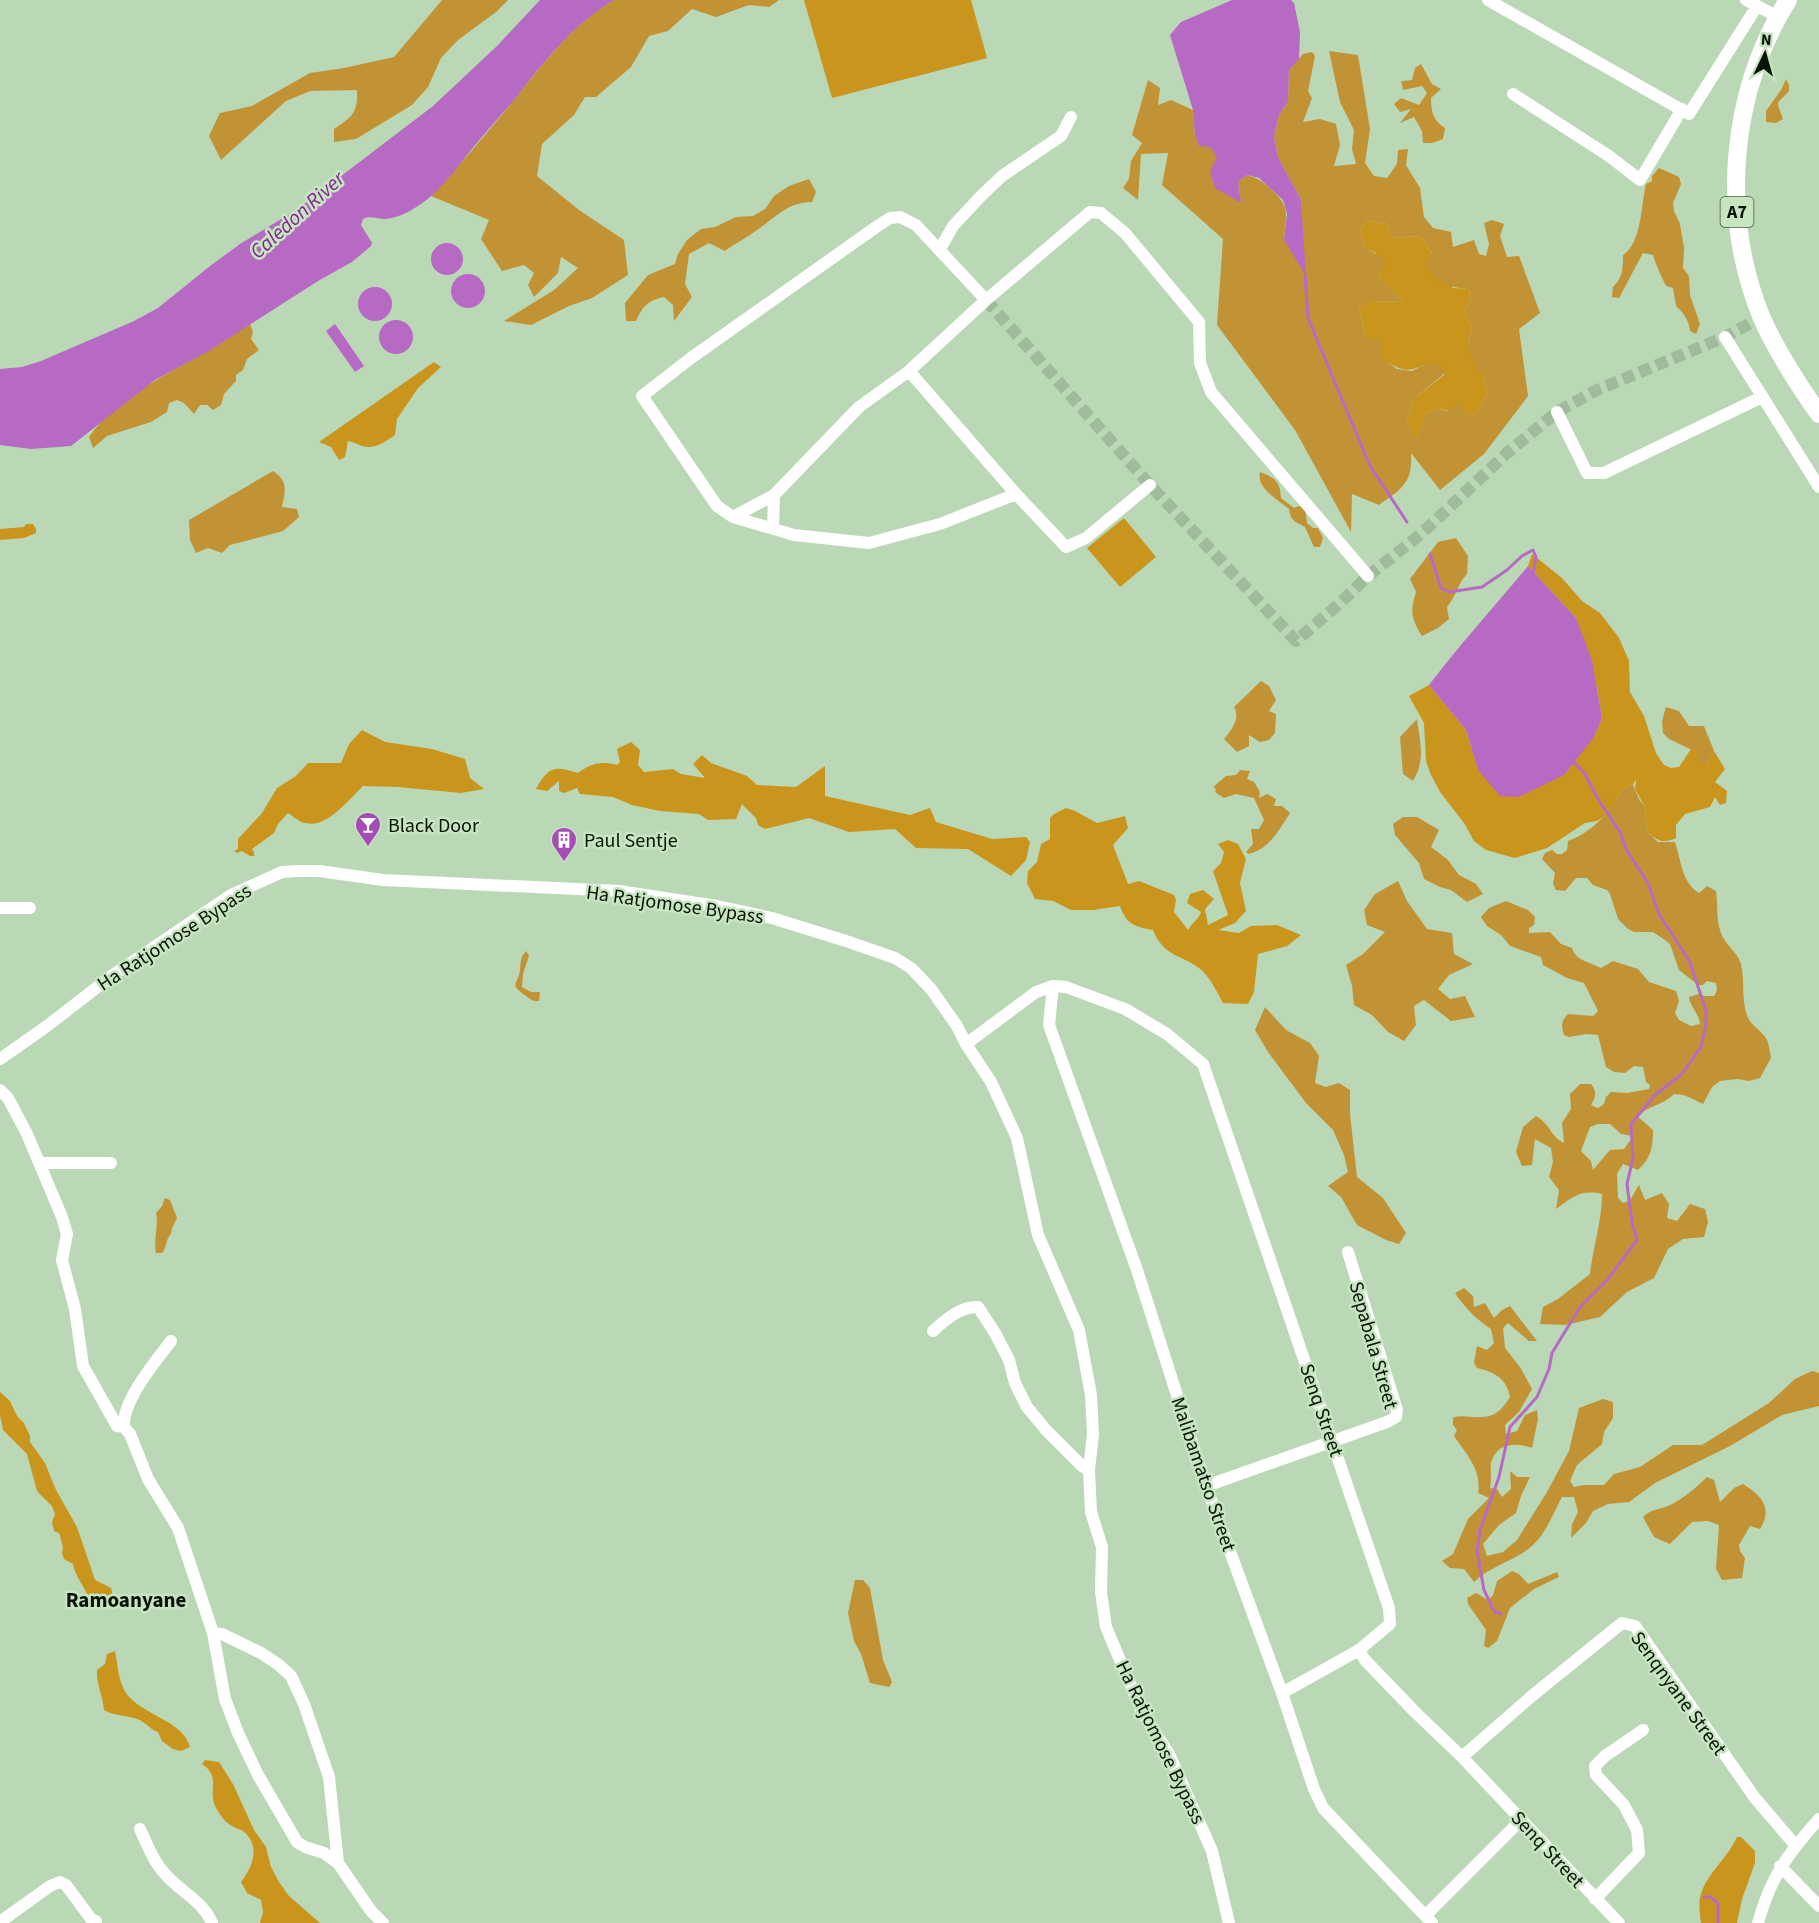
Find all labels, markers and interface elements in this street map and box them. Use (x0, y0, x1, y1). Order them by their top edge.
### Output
north arrow (1735, 24, 1795, 84)
text: N (1760, 29, 1772, 51)
water label: Caledon River (243, 164, 352, 266)
road number: A7 (1720, 197, 1754, 227)
bar icon: Black Door (353, 810, 383, 848)
place label: Black Door (388, 812, 479, 840)
building icon: Paul Sentje (549, 825, 579, 863)
place label: Paul Sentje (584, 827, 678, 855)
street label: Ha Ratjomose Bypass (92, 877, 257, 998)
street label: Ha Ratjomose Bypass (584, 879, 765, 931)
street label: Sepabala Street (1341, 1278, 1405, 1413)
street label: Senq Street (1292, 1360, 1350, 1461)
street label: Malibamatso Street (1163, 1393, 1243, 1556)
district label: Ramoanyane (66, 1585, 186, 1615)
street label: Senqnyane Street (1623, 1626, 1733, 1762)
street label: Ha Ratjomose Bypass (1108, 1656, 1212, 1829)
street label: Senq Street (1504, 1805, 1591, 1895)

